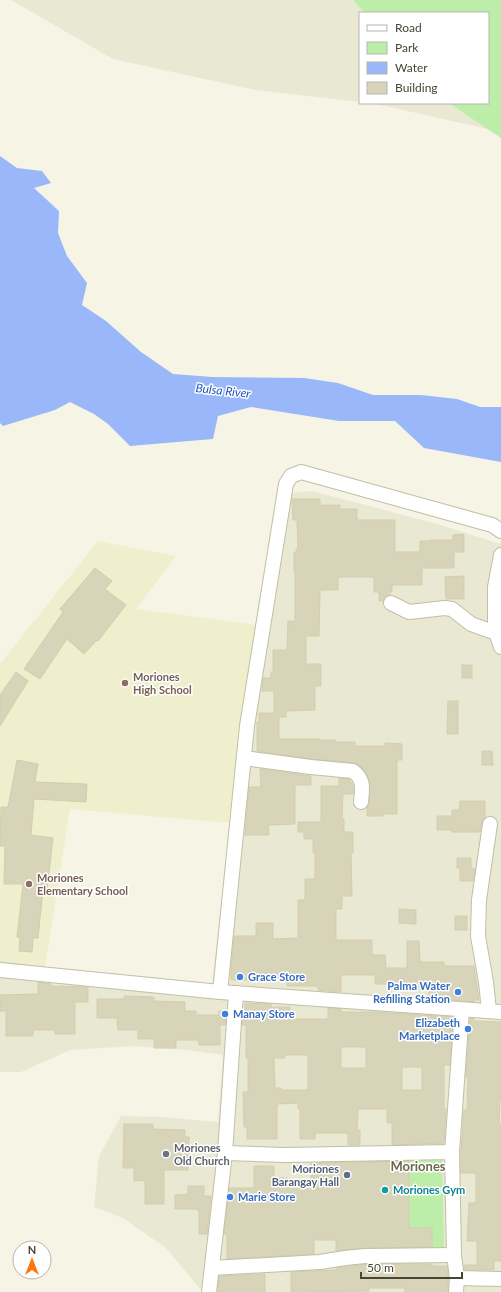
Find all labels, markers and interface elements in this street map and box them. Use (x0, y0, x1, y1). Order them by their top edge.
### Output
legend (359, 12, 489, 104)
text: Road (395, 20, 422, 35)
text: Park (395, 40, 419, 55)
text: Water (395, 60, 428, 75)
text: Building (395, 80, 438, 95)
water label: Bulsa River (195, 380, 252, 401)
place label: Moriones High School (133, 670, 192, 696)
marker: Moriones High School (120, 678, 130, 688)
place label: Moriones Elementary School (37, 871, 128, 897)
marker: Moriones Elementary School (24, 879, 34, 889)
place label: Grace Store (248, 970, 305, 983)
marker: Grace Store (235, 972, 245, 982)
place label: Palma Water Refilling Station (373, 979, 451, 1005)
marker: Palma Water Refilling Station (453, 987, 463, 997)
place label: Manay Store (233, 1007, 295, 1020)
marker: Manay Store (220, 1009, 230, 1019)
place label: Elizabeth Marketplace (399, 1016, 460, 1042)
marker: Elizabeth Marketplace (463, 1024, 473, 1034)
place label: Moriones Old Church (174, 1141, 230, 1167)
marker: Moriones Old Church (161, 1149, 171, 1159)
district label: Moriones (390, 1158, 446, 1174)
place label: Moriones Barangay Hall (272, 1162, 339, 1188)
marker: Moriones Barangay Hall (342, 1170, 352, 1180)
place label: Moriones Gym (393, 1183, 465, 1196)
marker: Moriones Gym (380, 1185, 390, 1195)
place label: Marie Store (238, 1190, 295, 1203)
marker: Marie Store (225, 1192, 235, 1202)
north arrow (12, 1240, 52, 1280)
text: N (28, 1243, 36, 1256)
scale bar (361, 1254, 462, 1280)
text: 50 m (367, 1260, 394, 1275)

